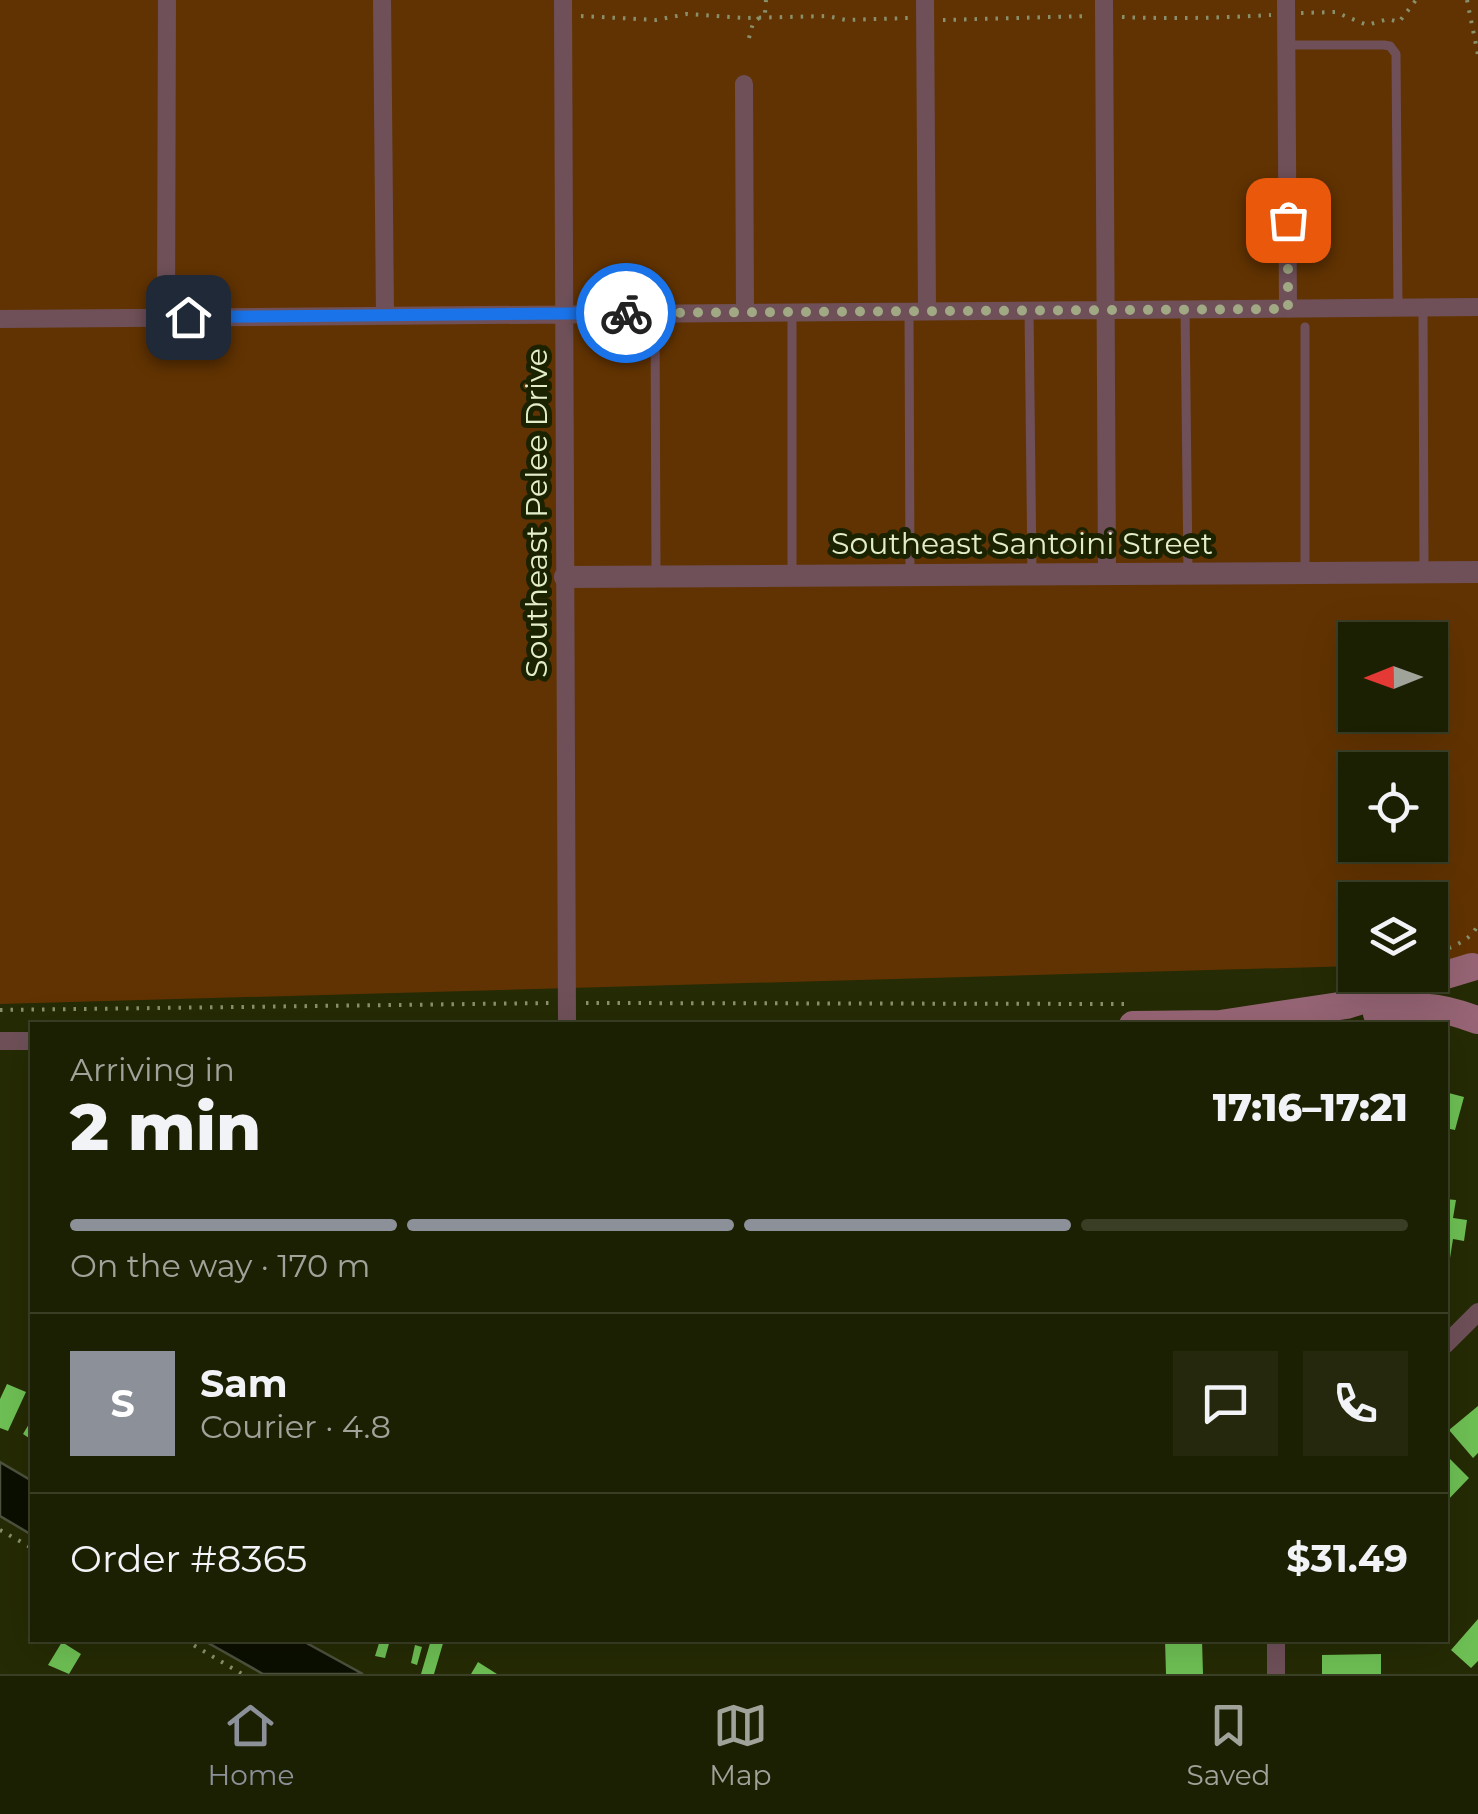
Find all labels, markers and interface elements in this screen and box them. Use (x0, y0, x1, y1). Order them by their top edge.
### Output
pin (1246, 178, 1331, 263)
icon: bag (1261, 193, 1316, 248)
courier (576, 263, 676, 363)
pin (146, 275, 231, 360)
icon: bike (599, 286, 654, 341)
icon: home (161, 290, 216, 345)
street label: Southeast Pelee Drive (518, 348, 555, 678)
street label: Southeast Santoini Street (831, 525, 1213, 562)
north arrow (1338, 622, 1448, 732)
map controls (1338, 622, 1448, 992)
button: locate (1338, 752, 1448, 862)
button: layers (1338, 882, 1448, 992)
text: Arriving in (70, 1050, 235, 1089)
text: 17:16–17:21 (1213, 1084, 1408, 1131)
text: 2 min (70, 1087, 261, 1166)
text: On the way · 170 m (70, 1246, 370, 1285)
button: chat (1173, 1351, 1278, 1456)
button: phone (1303, 1351, 1408, 1456)
text: Sam (200, 1360, 288, 1407)
text: S (110, 1380, 135, 1427)
text: Courier · 4.8 (200, 1407, 391, 1446)
text: Order #8365 (70, 1535, 307, 1582)
text: $31.49 (1286, 1535, 1408, 1582)
tab: Home (207, 1698, 294, 1792)
tab: Map (709, 1698, 772, 1792)
tab: Saved (1186, 1698, 1271, 1792)

